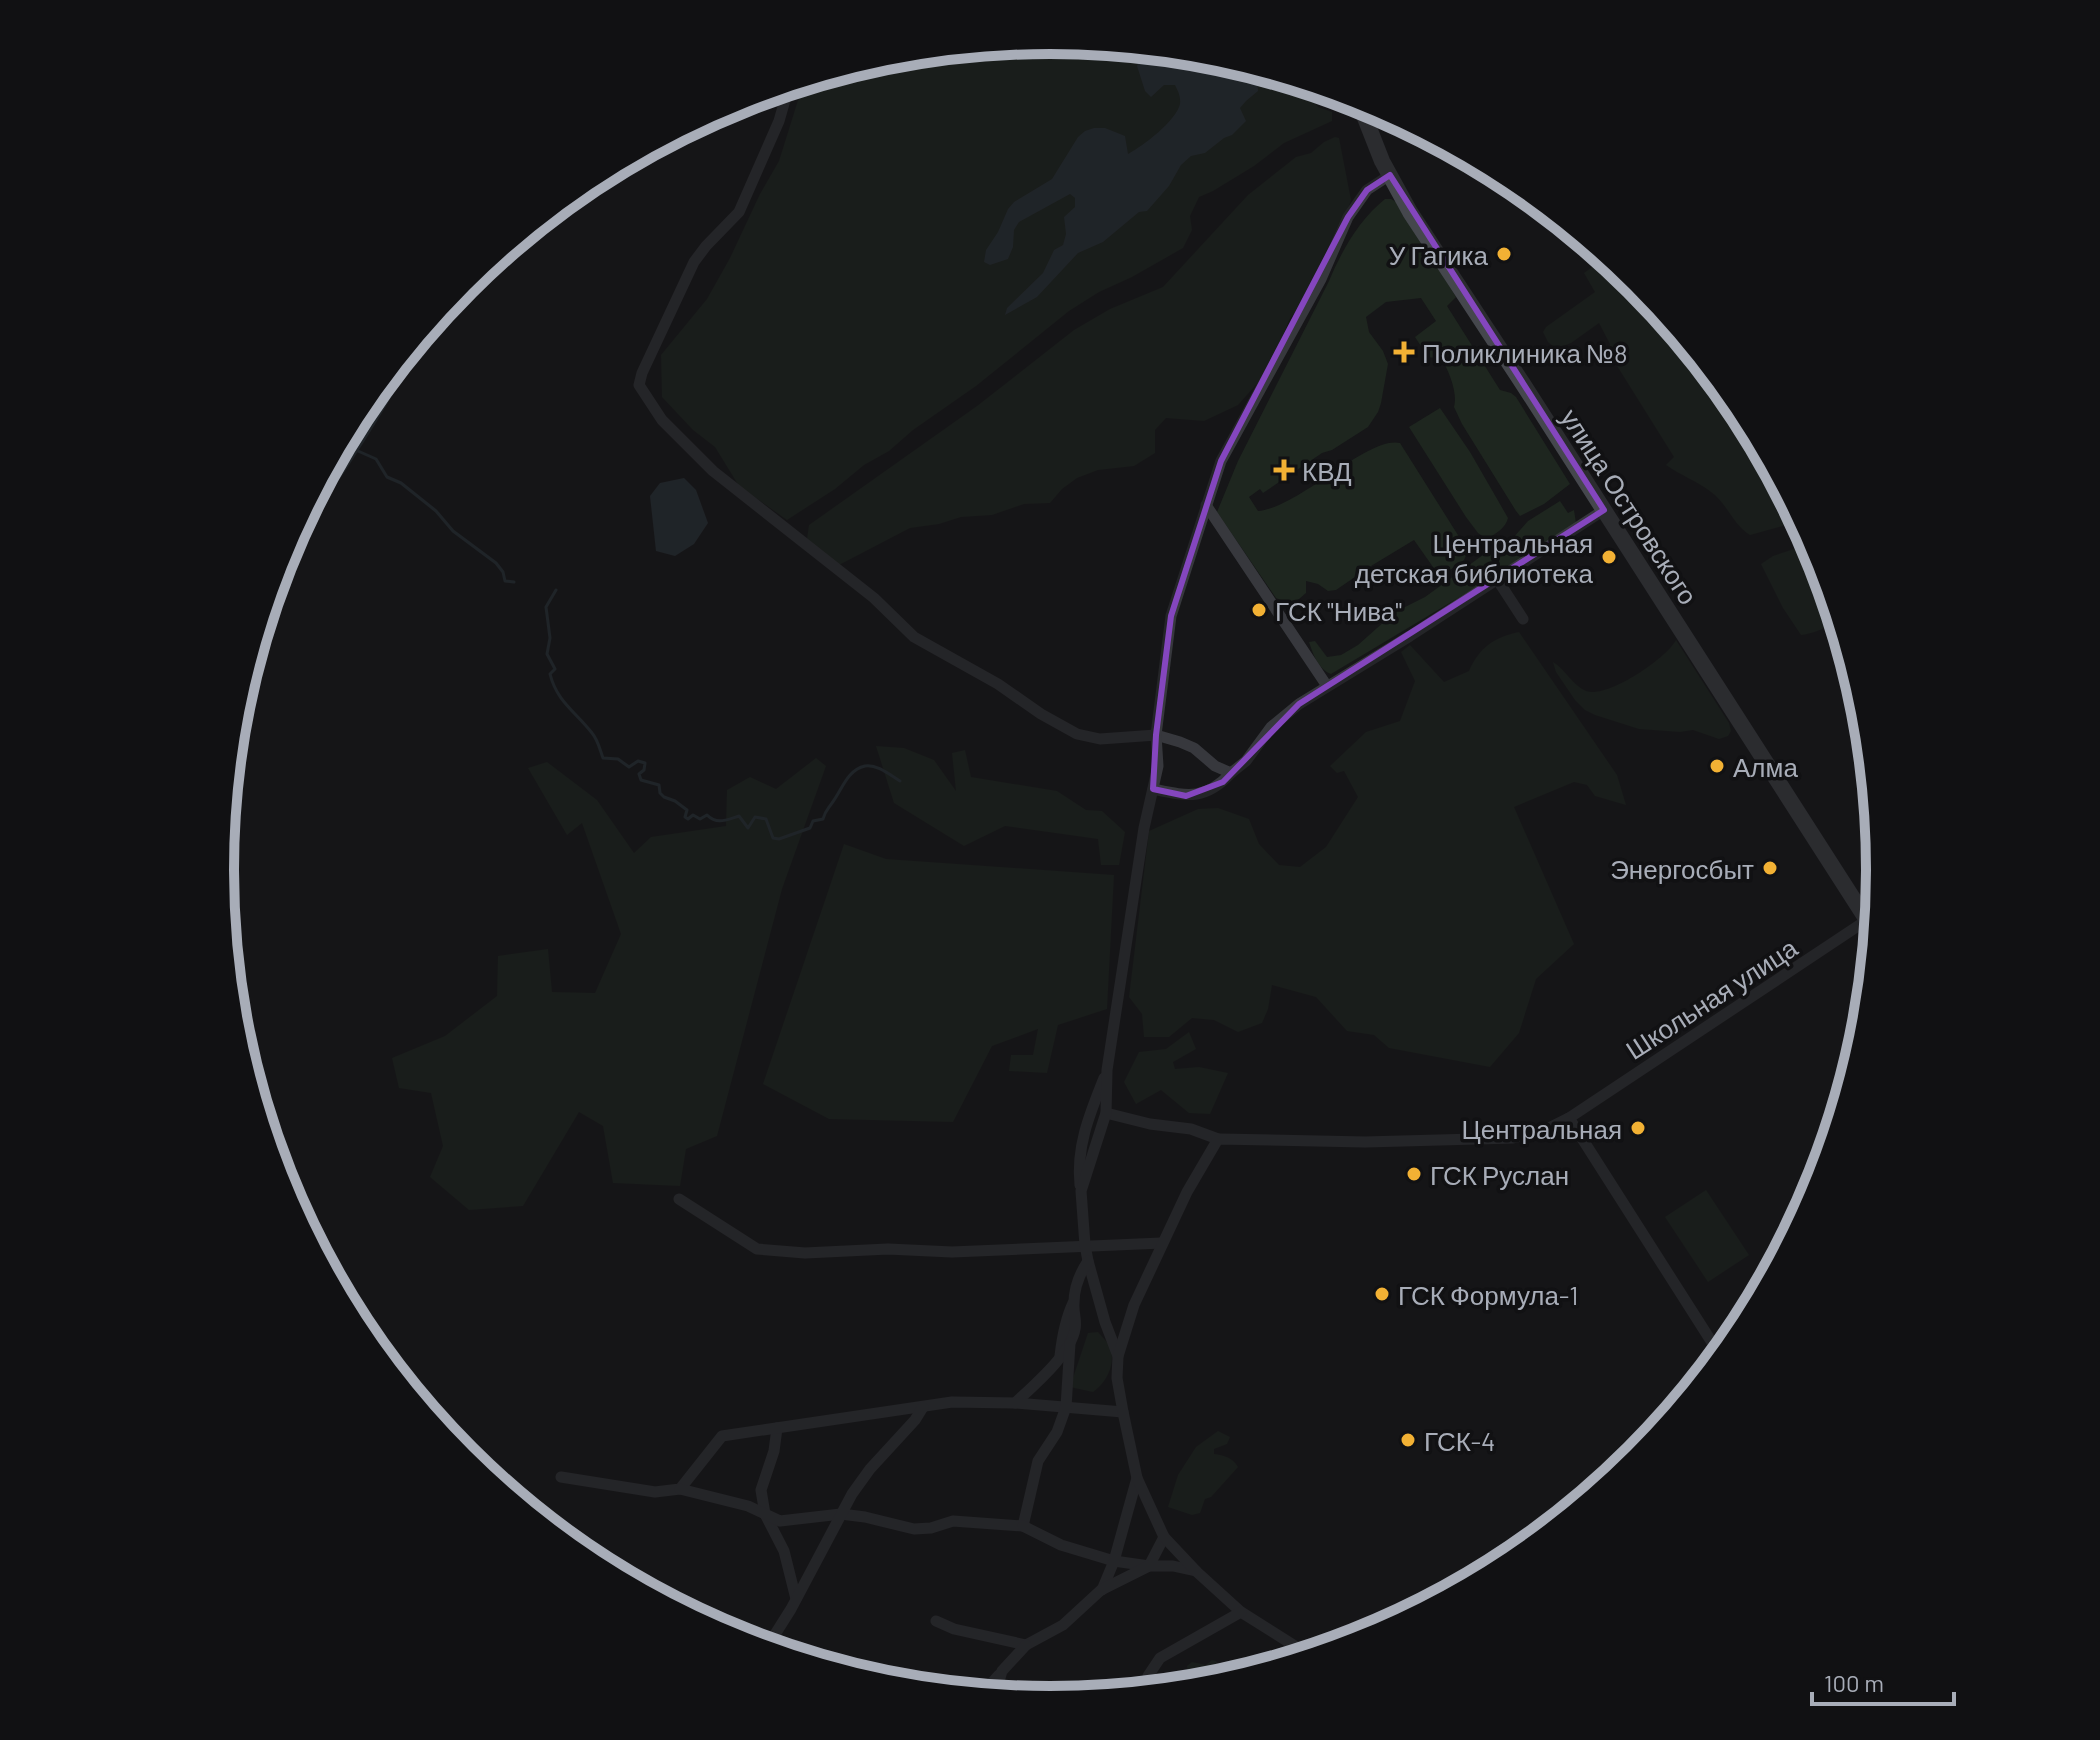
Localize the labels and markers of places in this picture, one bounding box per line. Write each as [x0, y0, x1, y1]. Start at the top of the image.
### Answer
place label: У Гагика [1389, 239, 1489, 270]
marker: У Гагика [1495, 245, 1513, 263]
place label: Поликлиника №8 [1422, 337, 1628, 368]
marker: Поликлиника №8 [1393, 341, 1415, 363]
place label: КВД [1302, 455, 1352, 486]
marker: КВД [1273, 459, 1295, 481]
place label: Центральная детская библиотека [1355, 527, 1594, 588]
marker: Центральная детская библиотека [1600, 548, 1618, 566]
place label: ГСК "Нива" [1275, 595, 1402, 626]
marker: ГСК "Нива" [1250, 601, 1268, 619]
place label: Алма [1733, 751, 1798, 782]
marker: Алма [1708, 757, 1726, 775]
place label: Энергосбыт [1610, 853, 1754, 884]
marker: Энергосбыт [1761, 859, 1779, 877]
place label: Центральная [1462, 1113, 1622, 1144]
marker: Центральная [1629, 1119, 1647, 1137]
place label: ГСК Руслан [1430, 1159, 1569, 1190]
marker: ГСК Руслан [1405, 1165, 1423, 1183]
place label: ГСК Формула-1 [1398, 1279, 1578, 1310]
marker: ГСК Формула-1 [1373, 1285, 1391, 1303]
place label: ГСК-4 [1424, 1425, 1495, 1456]
marker: ГСК-4 [1399, 1431, 1417, 1449]

